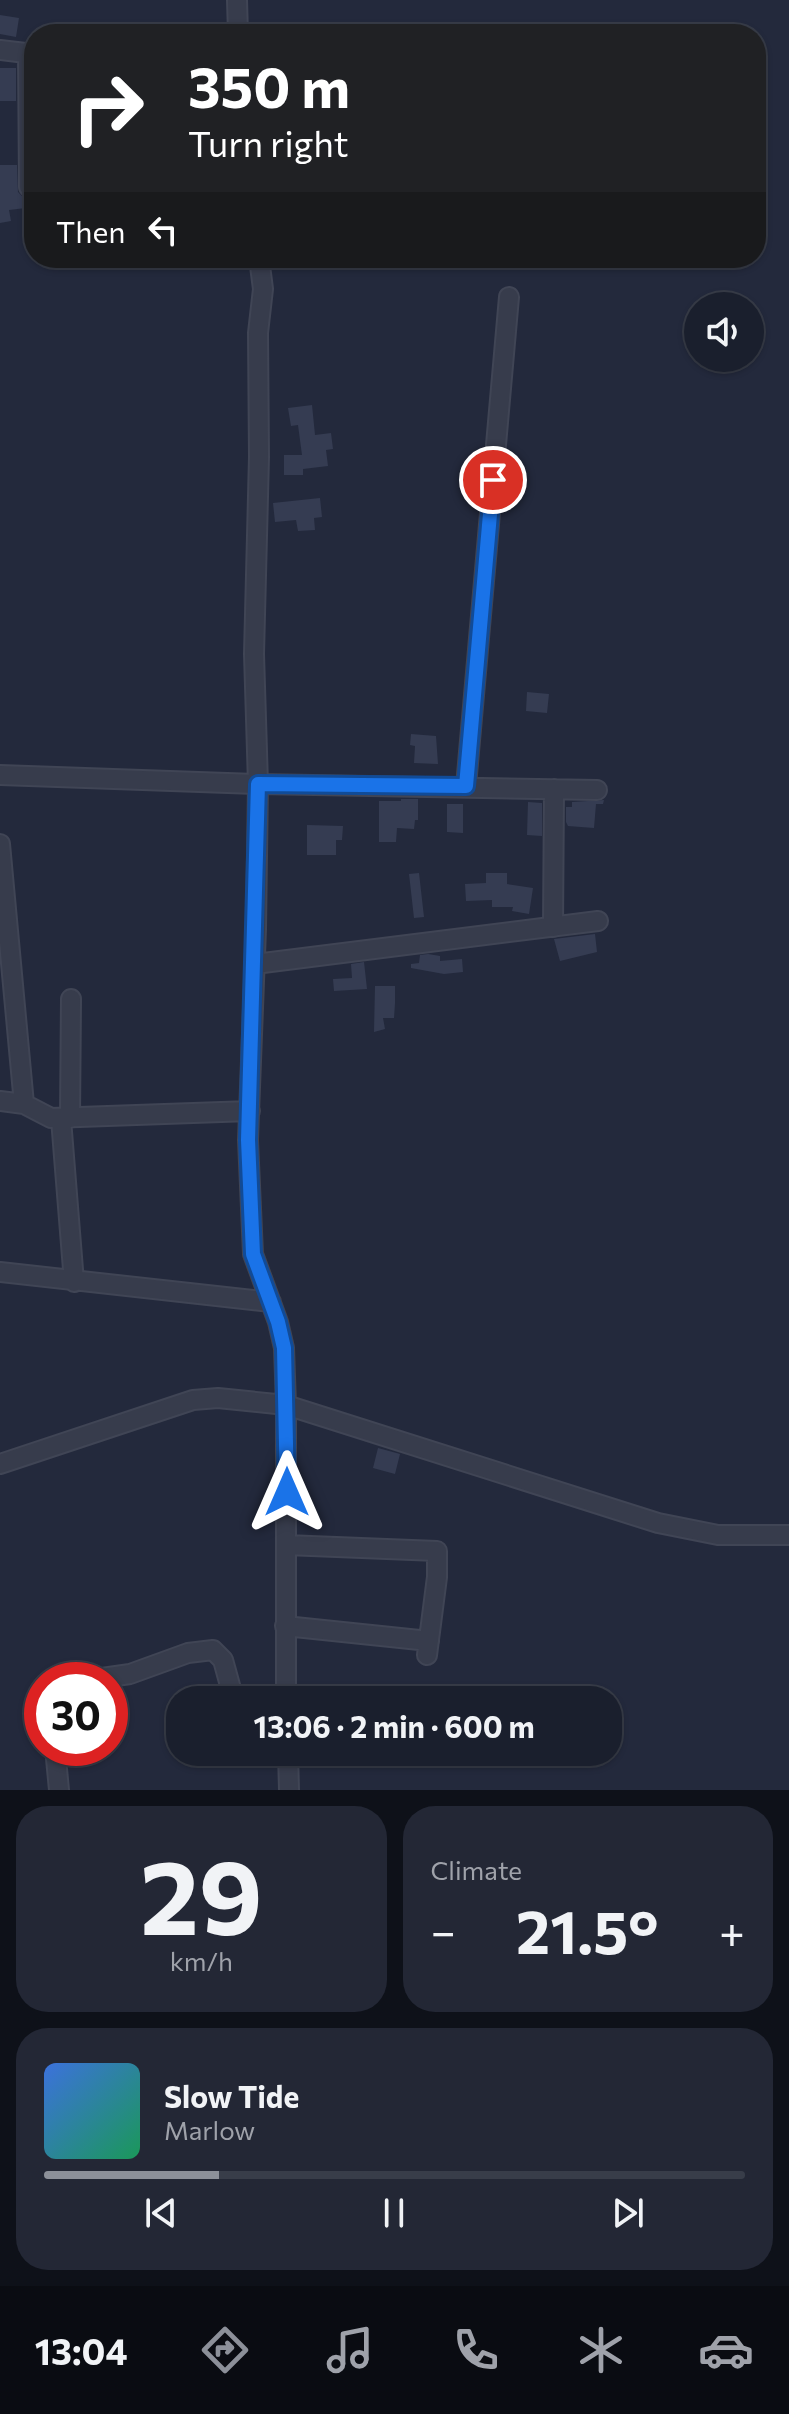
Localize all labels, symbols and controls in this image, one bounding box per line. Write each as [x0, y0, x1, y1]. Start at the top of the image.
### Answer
text: 350 m [188, 51, 350, 120]
icon: right [56, 56, 160, 160]
text: Turn right [188, 120, 349, 164]
icon: left [141, 208, 185, 252]
text: Then [56, 212, 125, 249]
map controls [684, 292, 764, 372]
button: sound [684, 292, 764, 372]
pin [459, 446, 527, 514]
icon: arrive [471, 458, 515, 502]
position arrow [245, 1450, 329, 1534]
speed limit sign: 30 [24, 1662, 128, 1766]
text: 13:06 · 2 min · 600 m [253, 1707, 535, 1744]
text: 29 [140, 1829, 263, 1956]
text: Climate [431, 1854, 522, 1885]
text: 21.5° [516, 1893, 659, 1966]
text: − [431, 1903, 456, 1957]
text: + [719, 1903, 745, 1957]
text: km/h [170, 1945, 233, 1976]
text: Slow Tide [164, 2077, 299, 2114]
text: Marlow [164, 2114, 255, 2145]
icon: previous [139, 2191, 183, 2235]
icon: pause [372, 2191, 416, 2235]
icon: next [606, 2191, 650, 2235]
icon: directions [197, 2322, 253, 2378]
icon: music [322, 2322, 378, 2378]
icon: phone [448, 2322, 504, 2378]
icon: climate [573, 2322, 629, 2378]
icon: car [698, 2322, 754, 2378]
text: 13:04 [35, 2328, 127, 2372]

